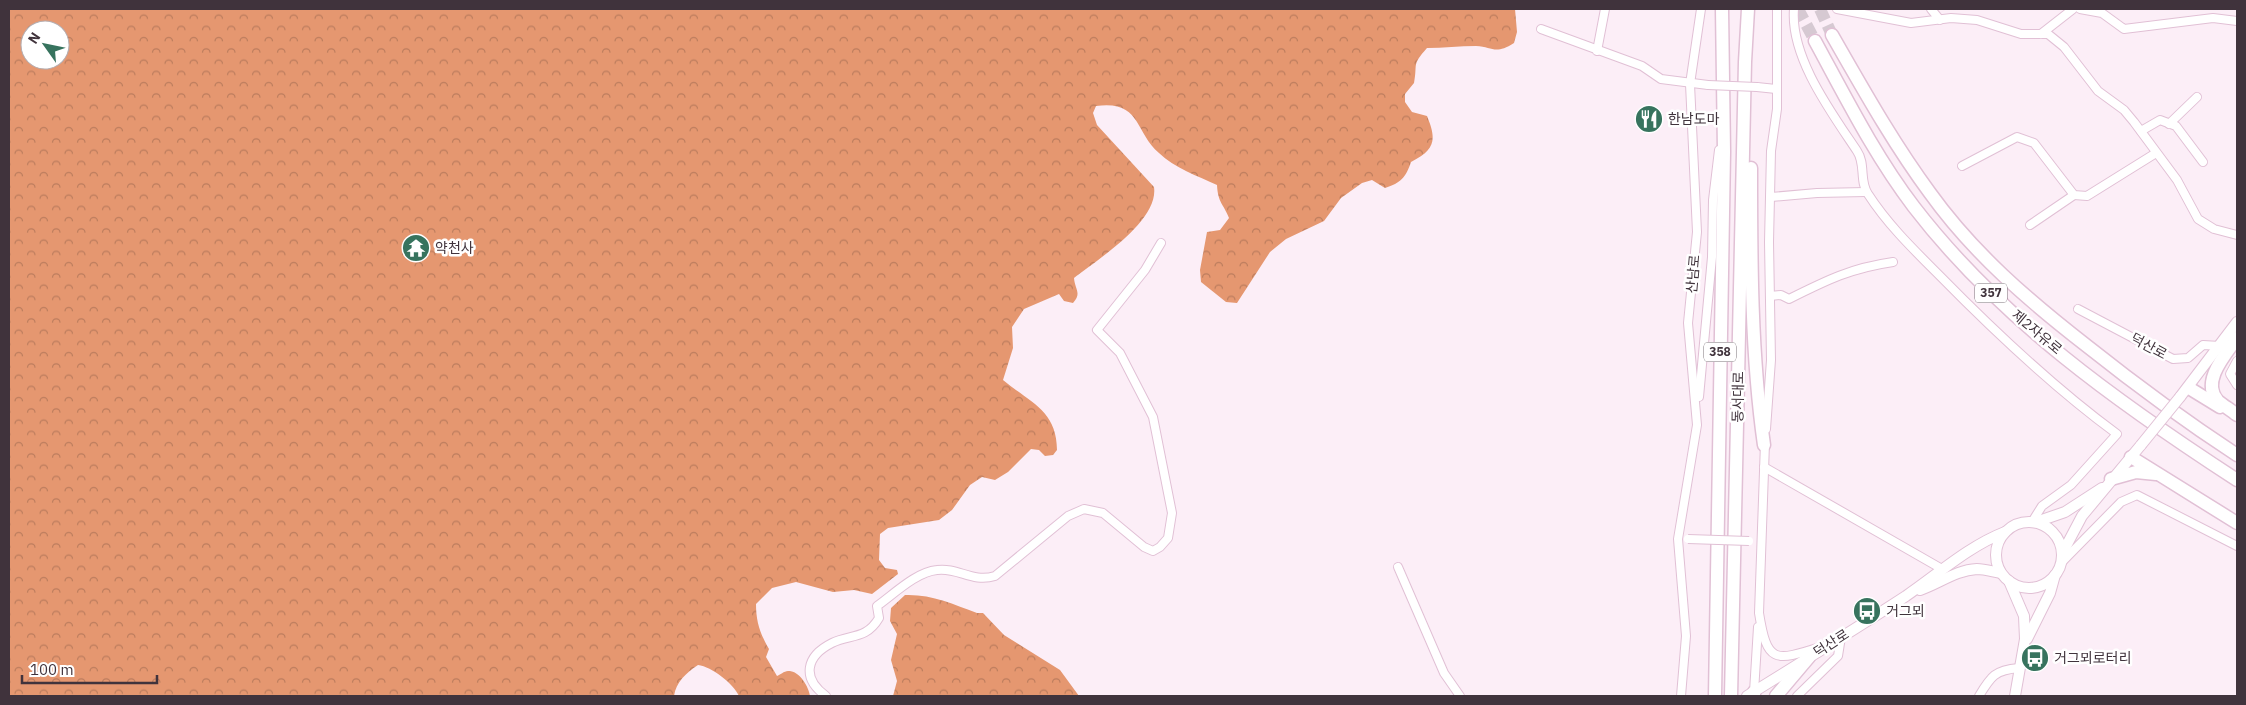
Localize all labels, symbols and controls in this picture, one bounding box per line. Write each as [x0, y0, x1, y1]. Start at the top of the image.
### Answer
north arrow [20, 20, 70, 70]
text: N [24, 29, 44, 47]
restaurant icon: 한남도마 [1634, 104, 1664, 134]
place label: 한남도마 [1668, 110, 1720, 128]
temple icon: 약천사 [401, 233, 431, 263]
place label: 약천사 [435, 239, 474, 257]
street label: 산남로 [1682, 254, 1704, 294]
road number: 357 [1975, 284, 2007, 302]
street label: 제2자유로 [2008, 306, 2066, 358]
street label: 덕산로 [2128, 329, 2170, 363]
road number: 358 [1704, 342, 1736, 362]
street label: 동서대로 [1729, 371, 1747, 423]
bus stop icon: 거그뫼 [1852, 596, 1882, 626]
place label: 거그뫼 [1886, 602, 1925, 620]
street label: 덕산로 [1810, 625, 1852, 661]
bus stop icon: 거그뫼로터리 [2020, 643, 2050, 673]
place label: 거그뫼로터리 [2054, 649, 2131, 667]
scale bar [22, 652, 158, 684]
text: 100 m [30, 660, 74, 679]

